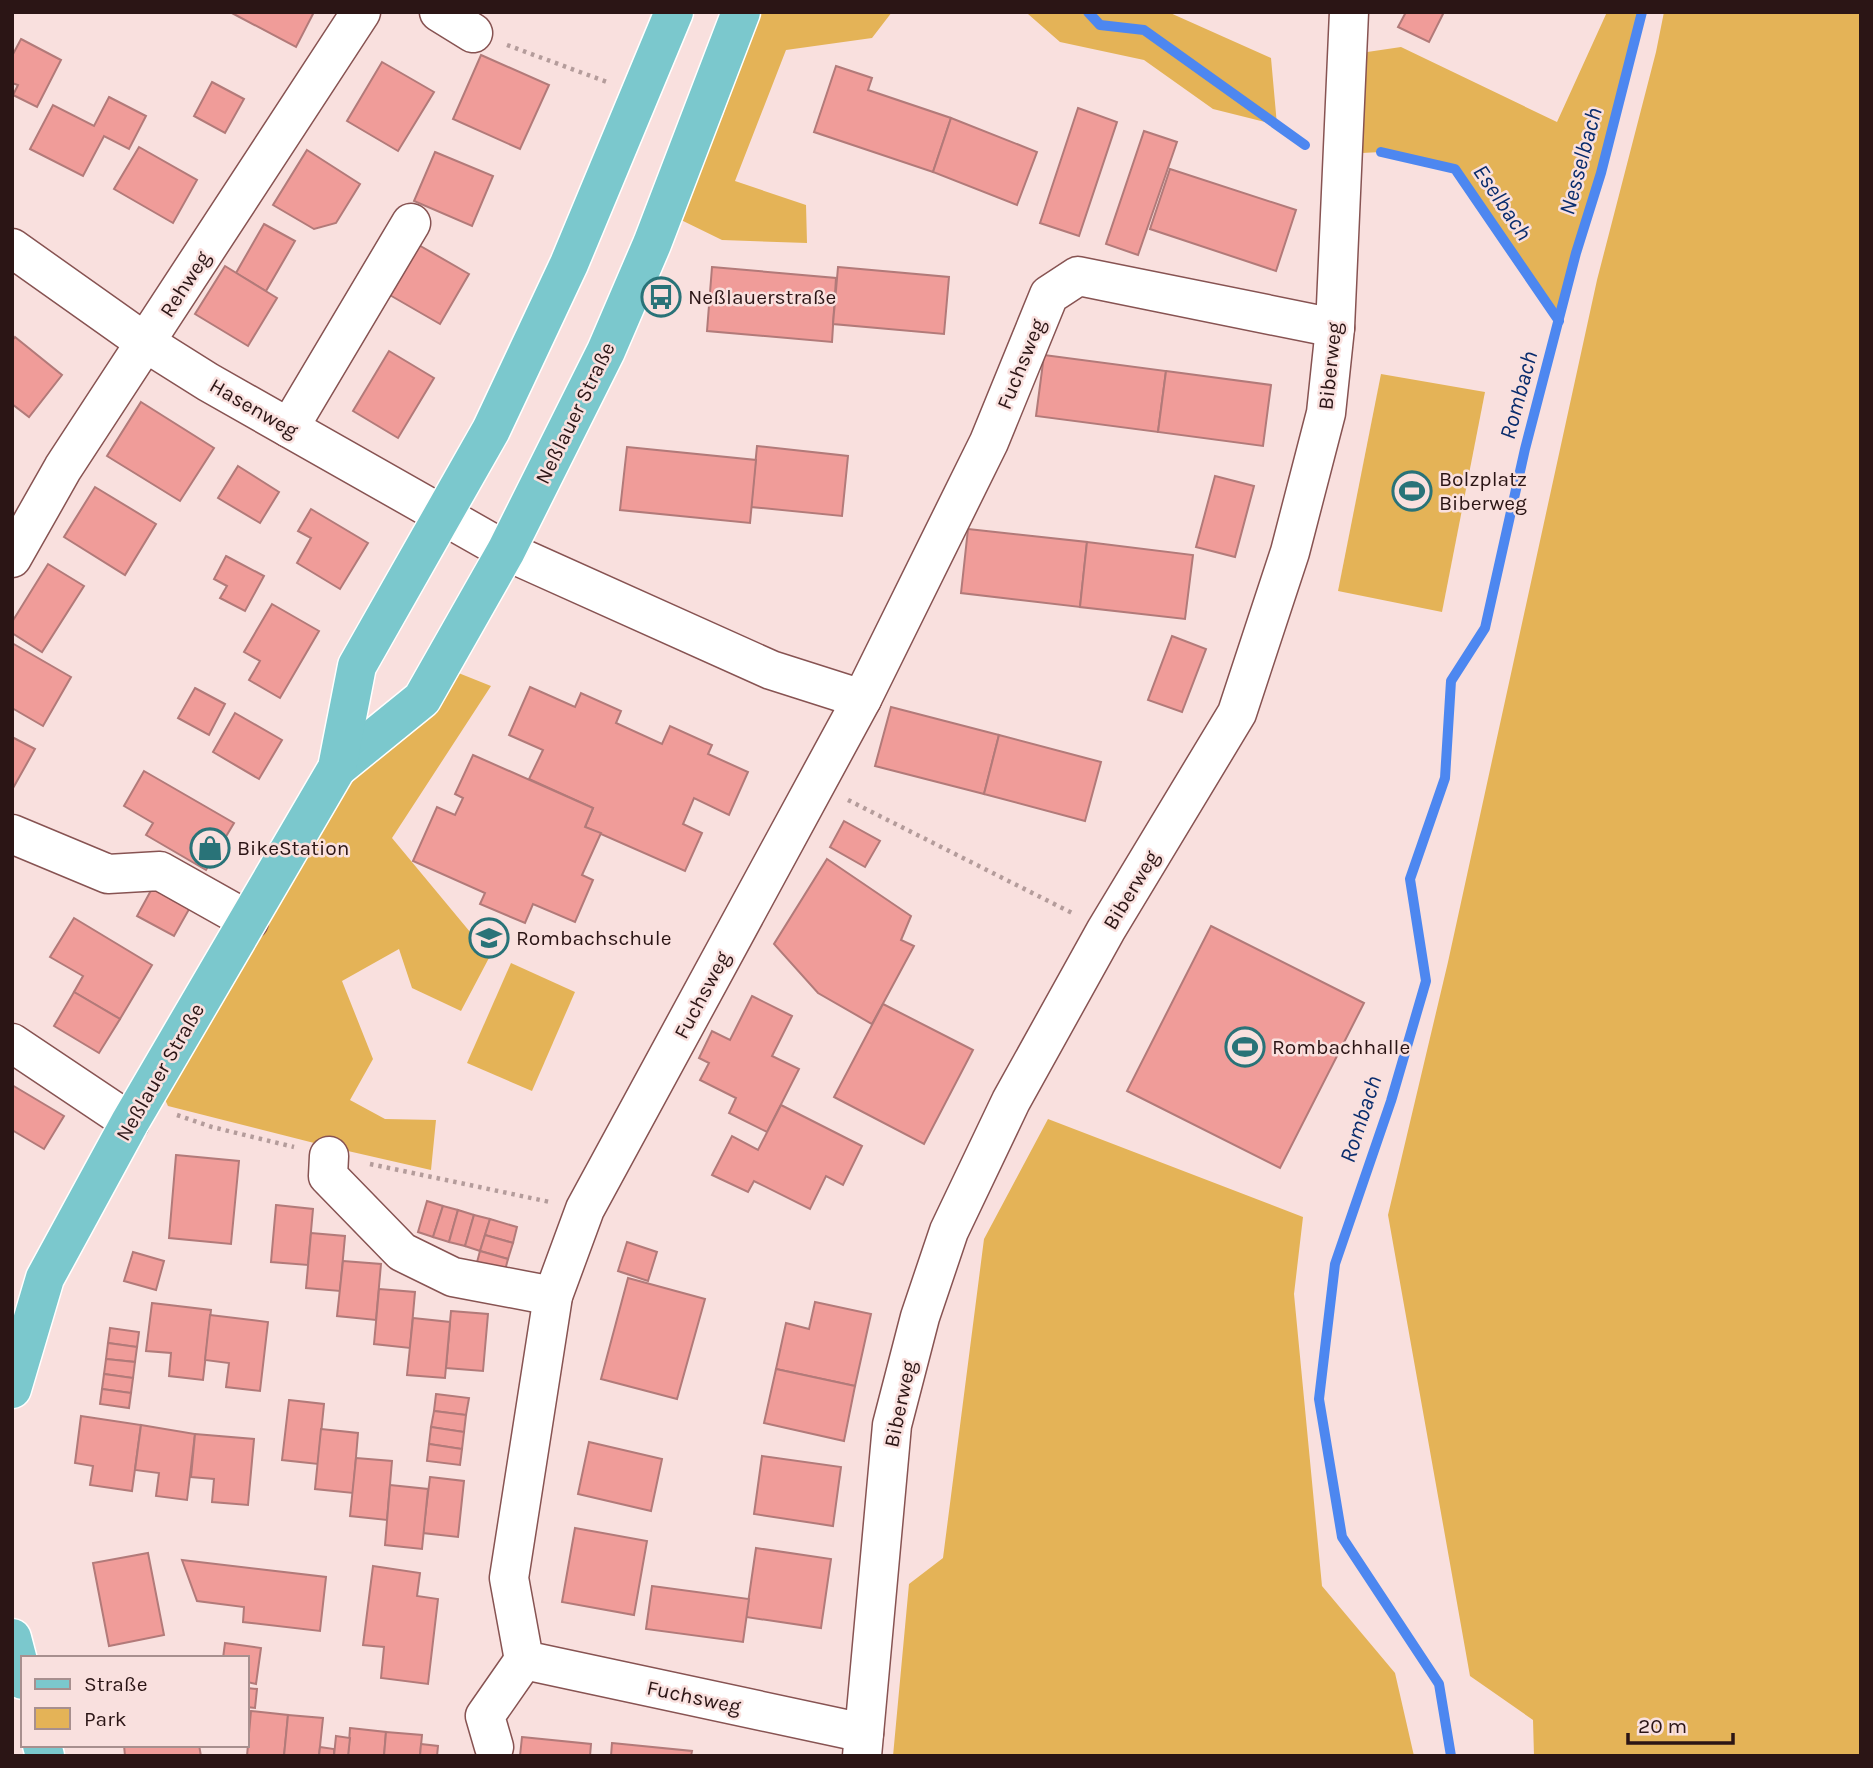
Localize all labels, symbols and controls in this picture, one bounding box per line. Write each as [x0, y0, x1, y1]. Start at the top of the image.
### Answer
water label: Nesselbach [1553, 105, 1608, 218]
water label: Eselbach [1467, 159, 1538, 245]
street label: Rehweg [155, 246, 215, 322]
bus stop icon: Neßlauerstraße [640, 276, 682, 318]
place label: Neßlauerstraße [688, 285, 836, 309]
street label: Fuchsweg [992, 315, 1050, 413]
street label: Biberweg [1313, 321, 1347, 411]
street label: Neßlauer Straße [530, 338, 620, 488]
water label: Rombach [1494, 348, 1543, 442]
street label: Hasenweg [206, 373, 303, 443]
place label: Bolzplatz Biberweg [1439, 467, 1527, 515]
sports icon: Bolzplatz Biberweg [1391, 470, 1433, 512]
shop icon: BikeStation [189, 827, 231, 869]
place label: BikeStation [237, 836, 349, 860]
street label: Biberweg [1098, 846, 1164, 934]
school or university icon: Rombachschule [468, 917, 510, 959]
place label: Rombachschule [516, 926, 671, 950]
street label: Fuchsweg [669, 947, 735, 1043]
street label: Neßlauer Straße [111, 999, 209, 1145]
sports icon: Rombachhalle [1224, 1026, 1266, 1068]
place label: Rombachhalle [1272, 1035, 1410, 1059]
water label: Rombach [1334, 1072, 1387, 1166]
street label: Biberweg [879, 1358, 921, 1450]
legend [21, 1656, 248, 1747]
text: Straße [84, 1672, 147, 1696]
street label: Fuchsweg [645, 1675, 743, 1719]
scale bar [1628, 1702, 1733, 1746]
text: Park [84, 1707, 127, 1731]
text: 20 m [1638, 1714, 1687, 1738]

